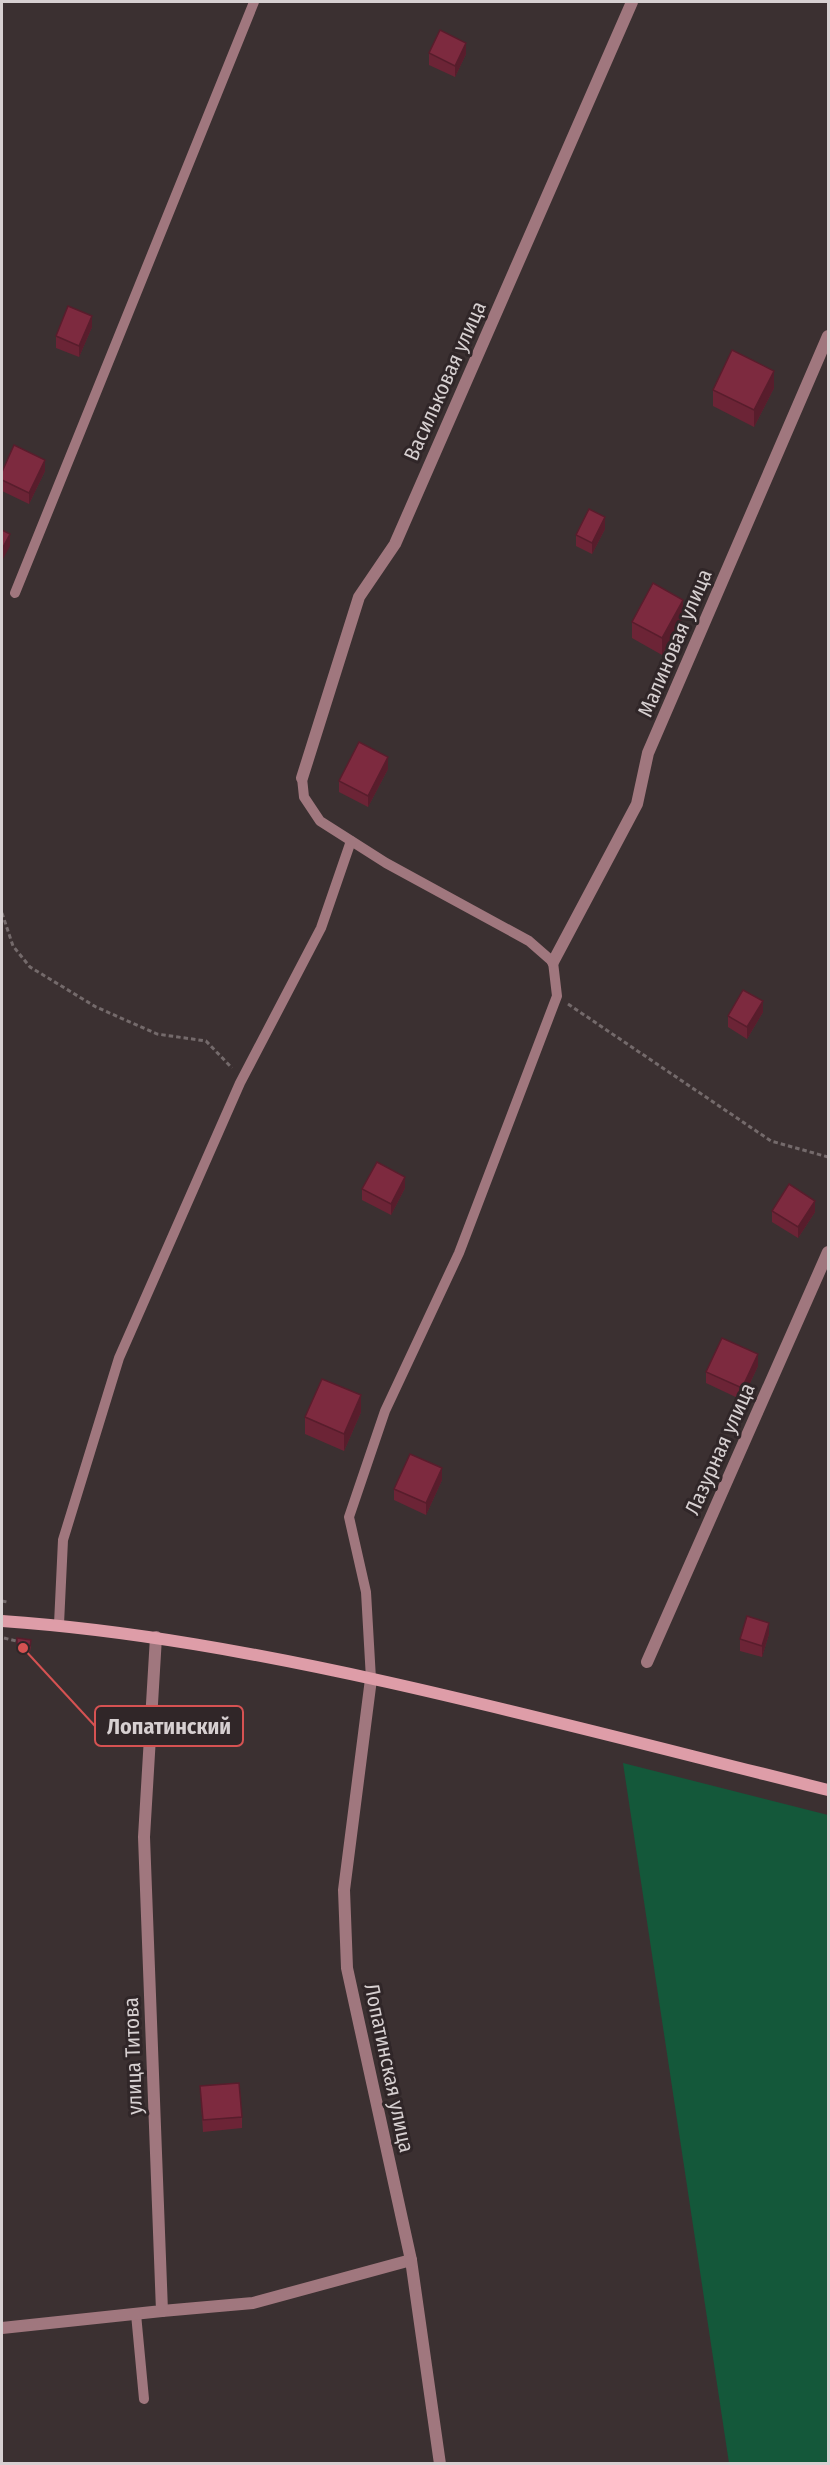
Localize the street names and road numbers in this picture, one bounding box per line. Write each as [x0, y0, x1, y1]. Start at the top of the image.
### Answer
street label: Васильковая улица [398, 297, 492, 465]
street label: Малиновая улица [632, 565, 718, 721]
street label: Лазурная улица [679, 1379, 761, 1519]
street label: Лопатинская улица [358, 1981, 420, 2155]
street label: улица Титова [118, 1997, 148, 2115]

